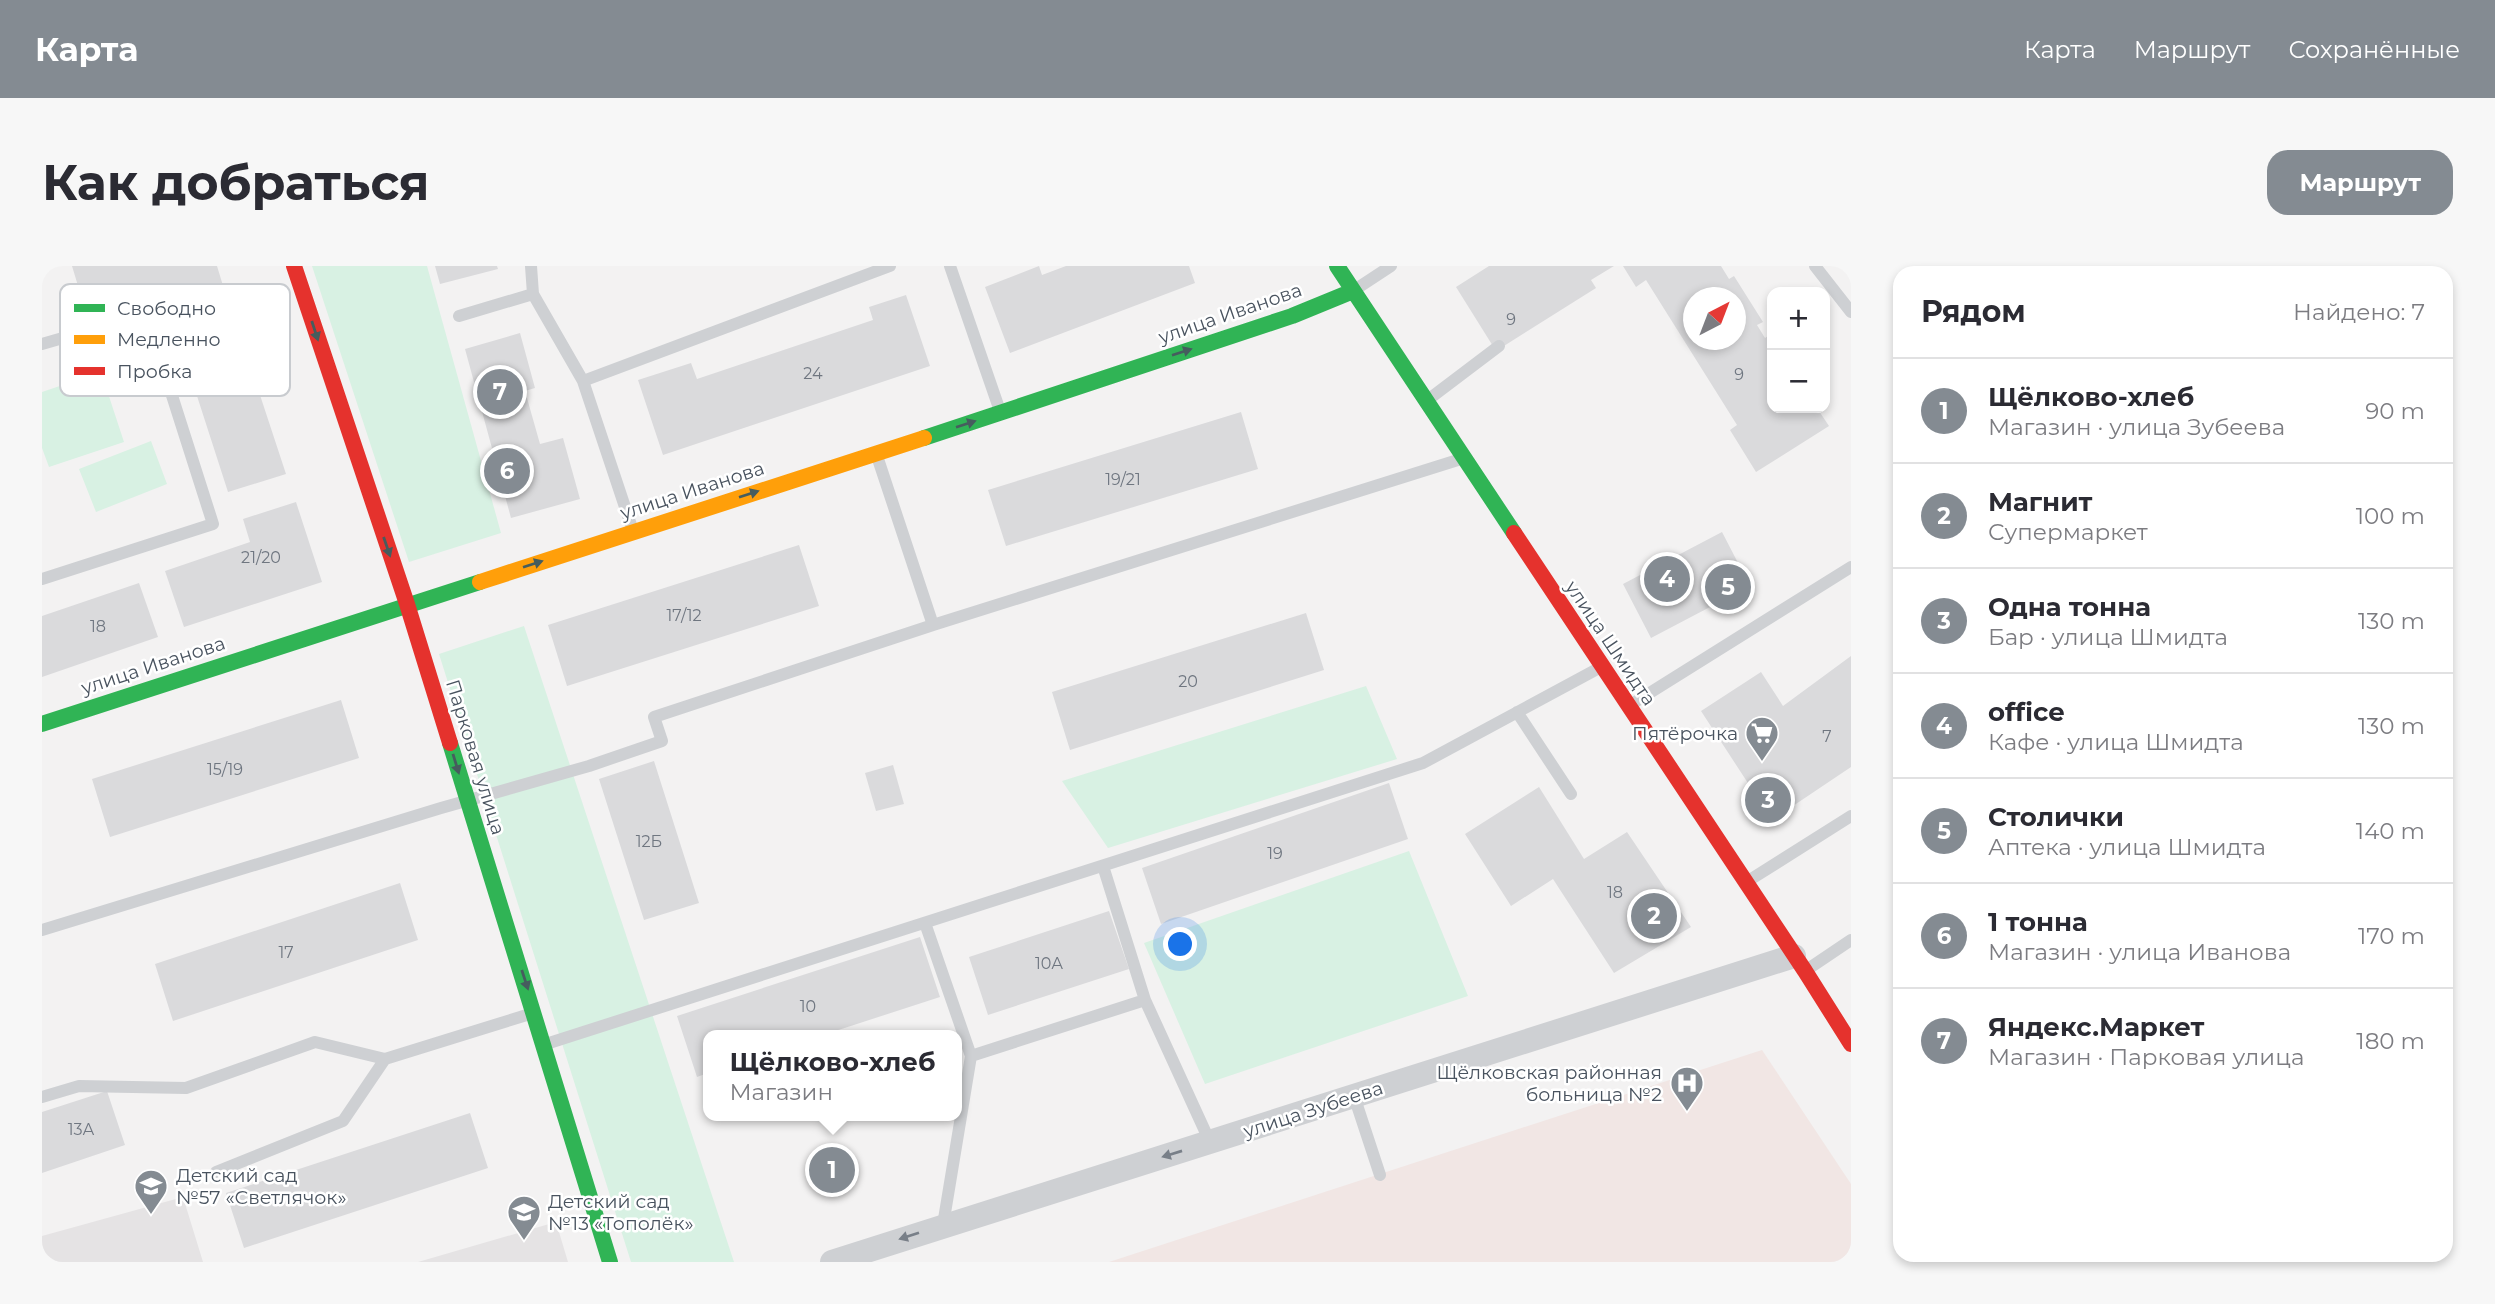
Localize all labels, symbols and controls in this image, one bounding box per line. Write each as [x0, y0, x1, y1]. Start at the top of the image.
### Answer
text: Карта [35, 29, 138, 69]
text: Карта [2024, 35, 2096, 64]
text: Маршрут [2134, 35, 2250, 64]
text: Сохранённые [2288, 35, 2460, 64]
button: Маршрут [2267, 150, 2453, 215]
text: Как добраться [42, 153, 430, 212]
street label: улица Иванова [1155, 278, 1305, 349]
legend [60, 284, 290, 396]
north arrow [1683, 287, 1746, 350]
map controls [1767, 287, 1830, 413]
button: + [1767, 287, 1830, 350]
text: Рядом [1921, 293, 2026, 330]
text: Свободно [117, 297, 216, 320]
text: Найдено: 7 [2293, 298, 2425, 326]
house number: 9 [1506, 310, 1516, 329]
one-way arrow [310, 321, 321, 342]
text: Медленно [117, 328, 221, 351]
one-way arrow [1171, 347, 1192, 357]
button: − [1767, 350, 1830, 413]
text: Пробка [117, 360, 192, 383]
house number: 24 [803, 364, 823, 383]
house number: 9 [1734, 365, 1744, 384]
pin: 7 [477, 366, 523, 418]
text: Щёлково-хлеб [1988, 381, 2194, 413]
text: 1 [1939, 397, 1949, 425]
text: 90 m [2365, 397, 2425, 425]
text: Магазин · улица Зубеева [1988, 413, 2285, 441]
one-way arrow [955, 418, 976, 429]
pin: 6 [484, 445, 530, 497]
street label: улица Иванова [616, 456, 767, 525]
house number: 19/21 [1105, 470, 1141, 489]
text: Магнит [1988, 486, 2093, 518]
one-way arrow [739, 488, 760, 499]
text: 2 [1937, 502, 1951, 530]
text: 100 m [2356, 502, 2425, 530]
text: Супермаркет [1988, 518, 2148, 546]
one-way arrow [382, 536, 393, 557]
house number: 21/20 [241, 548, 281, 567]
pin: 4 [1644, 553, 1690, 605]
one-way arrow [522, 558, 543, 569]
pin: 5 [1705, 561, 1751, 613]
street label: улица Шмидта [1560, 576, 1661, 710]
text: Одна тонна [1988, 591, 2151, 623]
house number: 17/12 [666, 606, 702, 625]
text: 3 [1937, 607, 1951, 635]
text: 130 m [2358, 607, 2425, 635]
house number: 18 [90, 617, 106, 636]
text: Бар · улица Шмидта [1988, 623, 2228, 651]
street label: улица Иванова [77, 631, 228, 700]
house number: 20 [1178, 672, 1198, 691]
street label: Парковая улица [441, 677, 510, 838]
text: office [1988, 696, 2065, 728]
text: 4 [1936, 712, 1952, 740]
text: 130 m [2358, 712, 2425, 740]
supermarket icon: Пятёрочка [1743, 714, 1781, 763]
place label: Пятёрочка [1632, 722, 1738, 745]
house number: 7 [1822, 727, 1832, 746]
text: Кафе · улица Шмидта [1988, 728, 2244, 756]
one-way arrow [451, 753, 461, 774]
house number: 15/19 [207, 760, 243, 779]
pin: 3 [1745, 774, 1791, 826]
text: Столички [1988, 801, 2124, 833]
text: 5 [1937, 817, 1951, 845]
text: 140 m [2356, 817, 2425, 845]
house number: 12Б [636, 832, 662, 851]
text: Аптека · улица Шмидта [1988, 833, 2266, 861]
house number: 19 [1267, 844, 1283, 863]
house number: 18 [1607, 883, 1623, 902]
pin: 2 [1631, 890, 1677, 942]
text: 1 тонна [1988, 906, 2088, 938]
text: 6 [1937, 922, 1951, 950]
text: 170 m [2358, 922, 2425, 950]
your location [1163, 927, 1197, 961]
text: Магазин · улица Иванова [1988, 938, 2291, 966]
house number: 17 [278, 943, 294, 962]
house number: 10А [1035, 954, 1063, 973]
one-way arrow [520, 970, 530, 991]
house number: 10 [800, 997, 816, 1016]
text: Яндекс.Маркет [1988, 1011, 2204, 1043]
text: 7 [1937, 1027, 1951, 1055]
text: 180 m [2356, 1027, 2425, 1055]
popup [703, 1030, 962, 1121]
text: Магазин · Парковая улица [1988, 1043, 2304, 1071]
text: Щёлково-хлеб [729, 1046, 936, 1078]
place label: Щёлковская районная больница №2 [1437, 1061, 1662, 1106]
hospital icon: Щёлковская районная больница №2 [1668, 1064, 1706, 1113]
street label: улица Зубеева [1240, 1076, 1386, 1143]
text: Магазин [729, 1078, 833, 1106]
house number: 13А [68, 1120, 94, 1139]
pin: 1 [809, 1144, 855, 1196]
one-way arrow [1162, 1149, 1183, 1159]
place label: Детский сад №57 «Светлячок» [176, 1164, 346, 1209]
school or university icon: Детский сад №57 «Светлячок» [132, 1167, 170, 1216]
place label: Детский сад №13 «Тополёк» [548, 1190, 694, 1235]
school or university icon: Детский сад №13 «Тополёк» [505, 1193, 543, 1242]
one-way arrow [898, 1231, 919, 1242]

